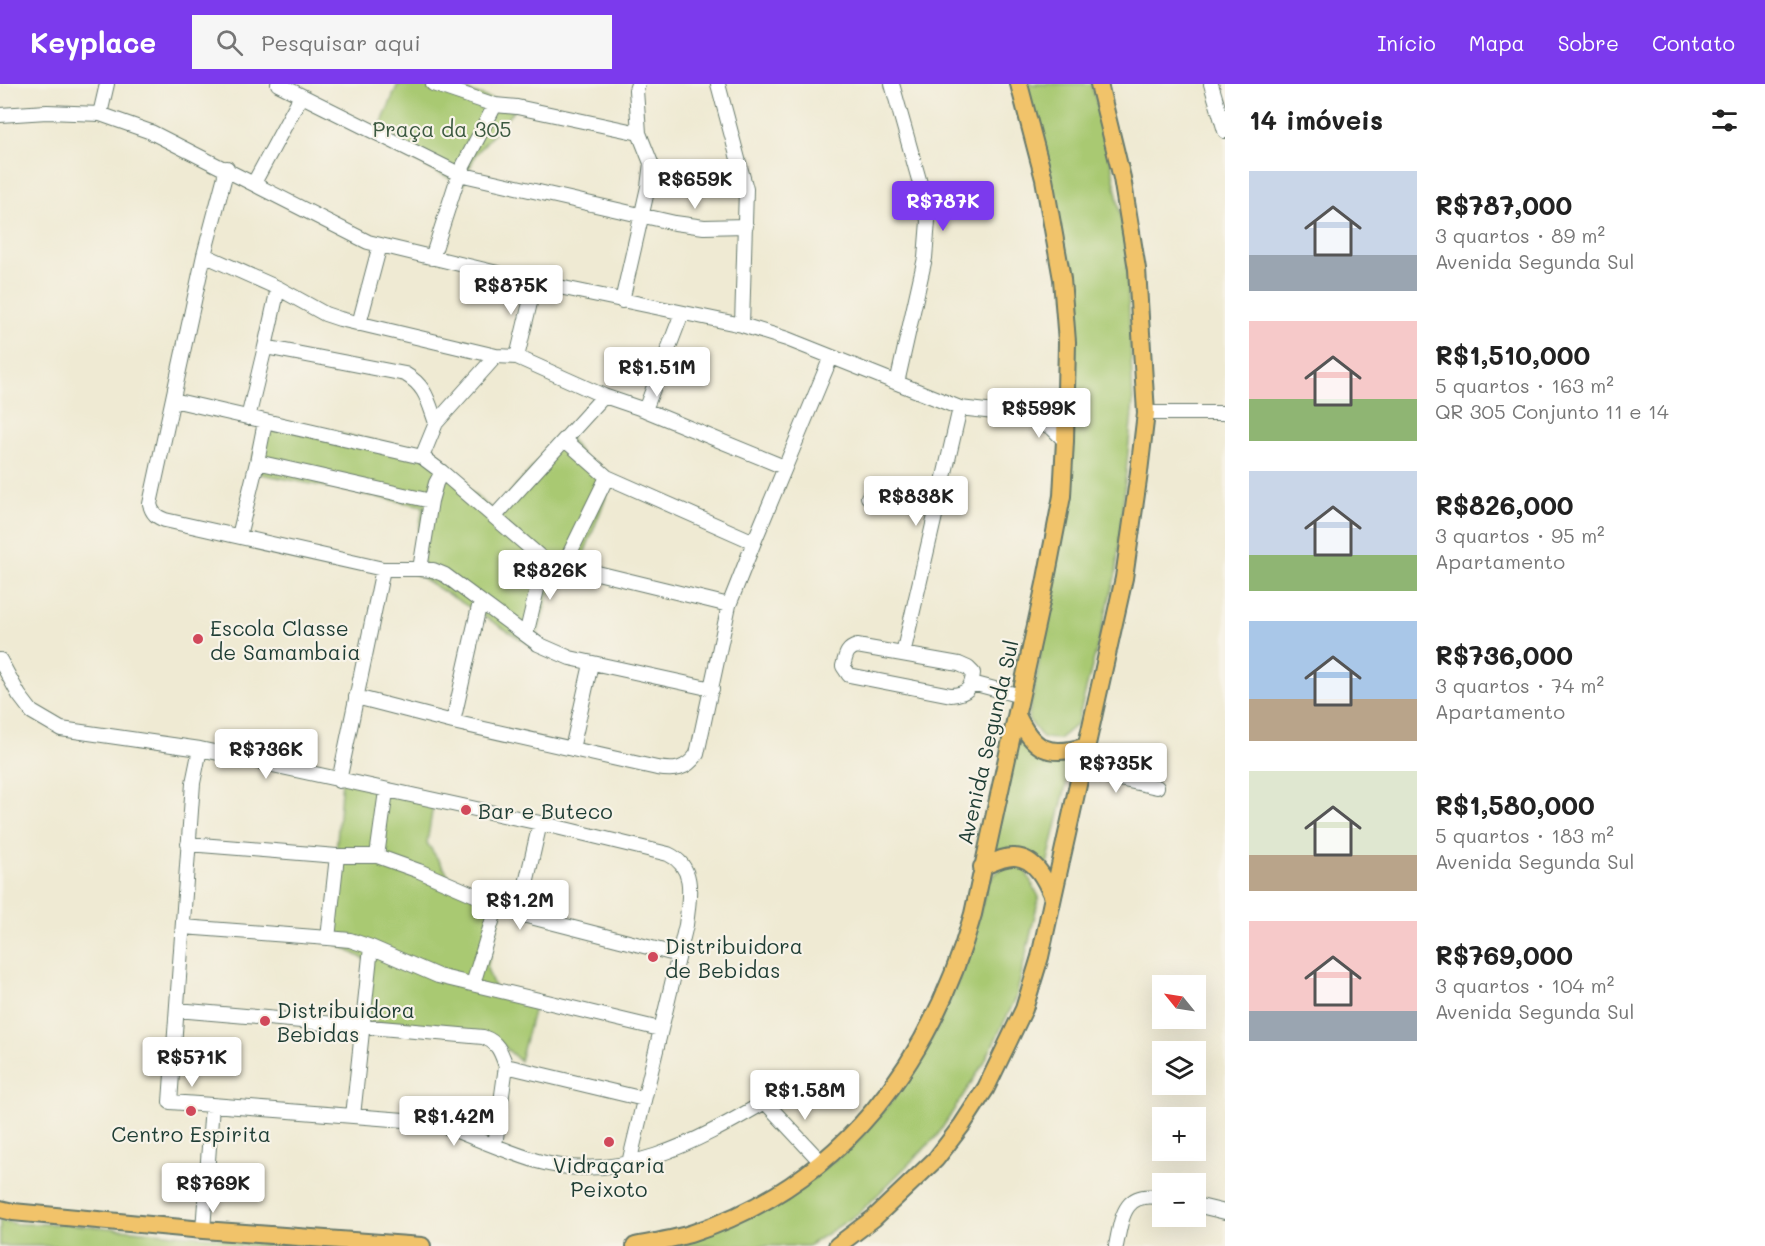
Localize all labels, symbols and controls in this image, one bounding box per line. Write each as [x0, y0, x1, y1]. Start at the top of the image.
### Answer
search box [192, 15, 612, 69]
text: Keyplace [30, 24, 156, 60]
icon: search [213, 26, 246, 59]
text: Pesquisar aqui [261, 28, 421, 57]
text: Início [1377, 29, 1436, 56]
text: Mapa [1469, 29, 1525, 56]
text: Sobre [1558, 29, 1619, 56]
text: Contato [1652, 29, 1735, 56]
text: 14 imóveis [1249, 103, 1383, 137]
icon: filters [1708, 104, 1741, 137]
park label: Praça da 305 [372, 115, 512, 142]
pin: R$659K [646, 159, 744, 210]
text: R$659K [657, 165, 733, 191]
pin: R$787K [894, 181, 992, 232]
text: R$787K [906, 187, 980, 213]
text: R$787,000 [1435, 188, 1572, 222]
icon: home [1297, 195, 1369, 267]
text: 3 quartos · 89 m² [1435, 222, 1605, 248]
text: Avenida Segunda Sul [1435, 248, 1635, 274]
pin: R$875K [462, 265, 560, 316]
text: R$875K [474, 271, 548, 297]
text: R$1,510,000 [1435, 338, 1590, 372]
icon: home [1297, 345, 1369, 417]
pin: R$1.51M [602, 347, 712, 398]
text: R$1.51M [618, 353, 696, 379]
text: 5 quartos · 163 m² [1435, 372, 1614, 398]
pin: R$599K [990, 388, 1088, 439]
text: R$599K [1001, 394, 1077, 420]
text: QR 305 Conjunto 11 e 14 [1435, 398, 1669, 424]
pin: R$838K [867, 476, 965, 527]
text: R$838K [878, 482, 954, 508]
text: R$826,000 [1435, 488, 1574, 522]
icon: home [1297, 495, 1369, 567]
text: 3 quartos · 95 m² [1435, 522, 1605, 548]
text: Apartamento [1435, 548, 1565, 574]
pin: R$826K [501, 550, 599, 601]
text: R$826K [512, 556, 588, 582]
place label: Escola Classe de Samambaia [210, 614, 360, 665]
marker: Escola Classe de Samambaia [191, 632, 205, 646]
street label: Avenida Segunda Sul [950, 637, 1024, 847]
text: R$736,000 [1435, 638, 1573, 672]
icon: home [1297, 645, 1369, 717]
text: 3 quartos · 74 m² [1435, 672, 1604, 698]
text: Apartamento [1435, 698, 1565, 724]
pin: R$736K [217, 729, 315, 780]
text: R$736K [229, 735, 303, 761]
pin: R$735K [1067, 743, 1165, 794]
text: R$735K [1079, 749, 1153, 775]
text: R$1,580,000 [1435, 788, 1595, 822]
icon: home [1297, 795, 1369, 867]
place label: Bar e Buteco [478, 797, 613, 824]
marker: Bar e Buteco [459, 803, 473, 817]
text: 5 quartos · 183 m² [1435, 822, 1614, 848]
text: Avenida Segunda Sul [1435, 848, 1635, 874]
pin: R$1.2M [471, 880, 569, 931]
text: R$1.2M [486, 886, 554, 912]
place label: Distribuidora de Bebidas [665, 932, 803, 983]
text: R$769,000 [1435, 938, 1573, 972]
icon: home [1297, 945, 1369, 1017]
marker: Distribuidora de Bebidas [646, 950, 660, 964]
text: 3 quartos · 104 m² [1435, 972, 1614, 998]
north arrow [1152, 975, 1206, 1029]
map controls [1152, 975, 1206, 1227]
place label: Distribuidora Bebidas [277, 996, 415, 1047]
text: Avenida Segunda Sul [1435, 998, 1635, 1024]
marker: Distribuidora Bebidas [258, 1014, 272, 1028]
pin: R$571K [143, 1037, 241, 1088]
button: layers [1152, 1041, 1206, 1095]
text: R$571K [156, 1043, 228, 1069]
pin: R$1.58M [750, 1070, 860, 1121]
text: R$1.58M [764, 1076, 846, 1102]
pin: R$1.42M [399, 1096, 509, 1147]
text: R$1.42M [413, 1102, 495, 1128]
marker: Centro Espirita [184, 1104, 198, 1118]
button: + [1152, 1107, 1206, 1161]
place label: Centro Espirita [111, 1120, 271, 1147]
marker: Vidraçaria Peixoto [602, 1135, 616, 1149]
place label: Vidraçaria Peixoto [553, 1151, 665, 1202]
pin: R$769K [164, 1163, 262, 1214]
text: R$769K [176, 1169, 250, 1195]
button: − [1152, 1173, 1206, 1227]

